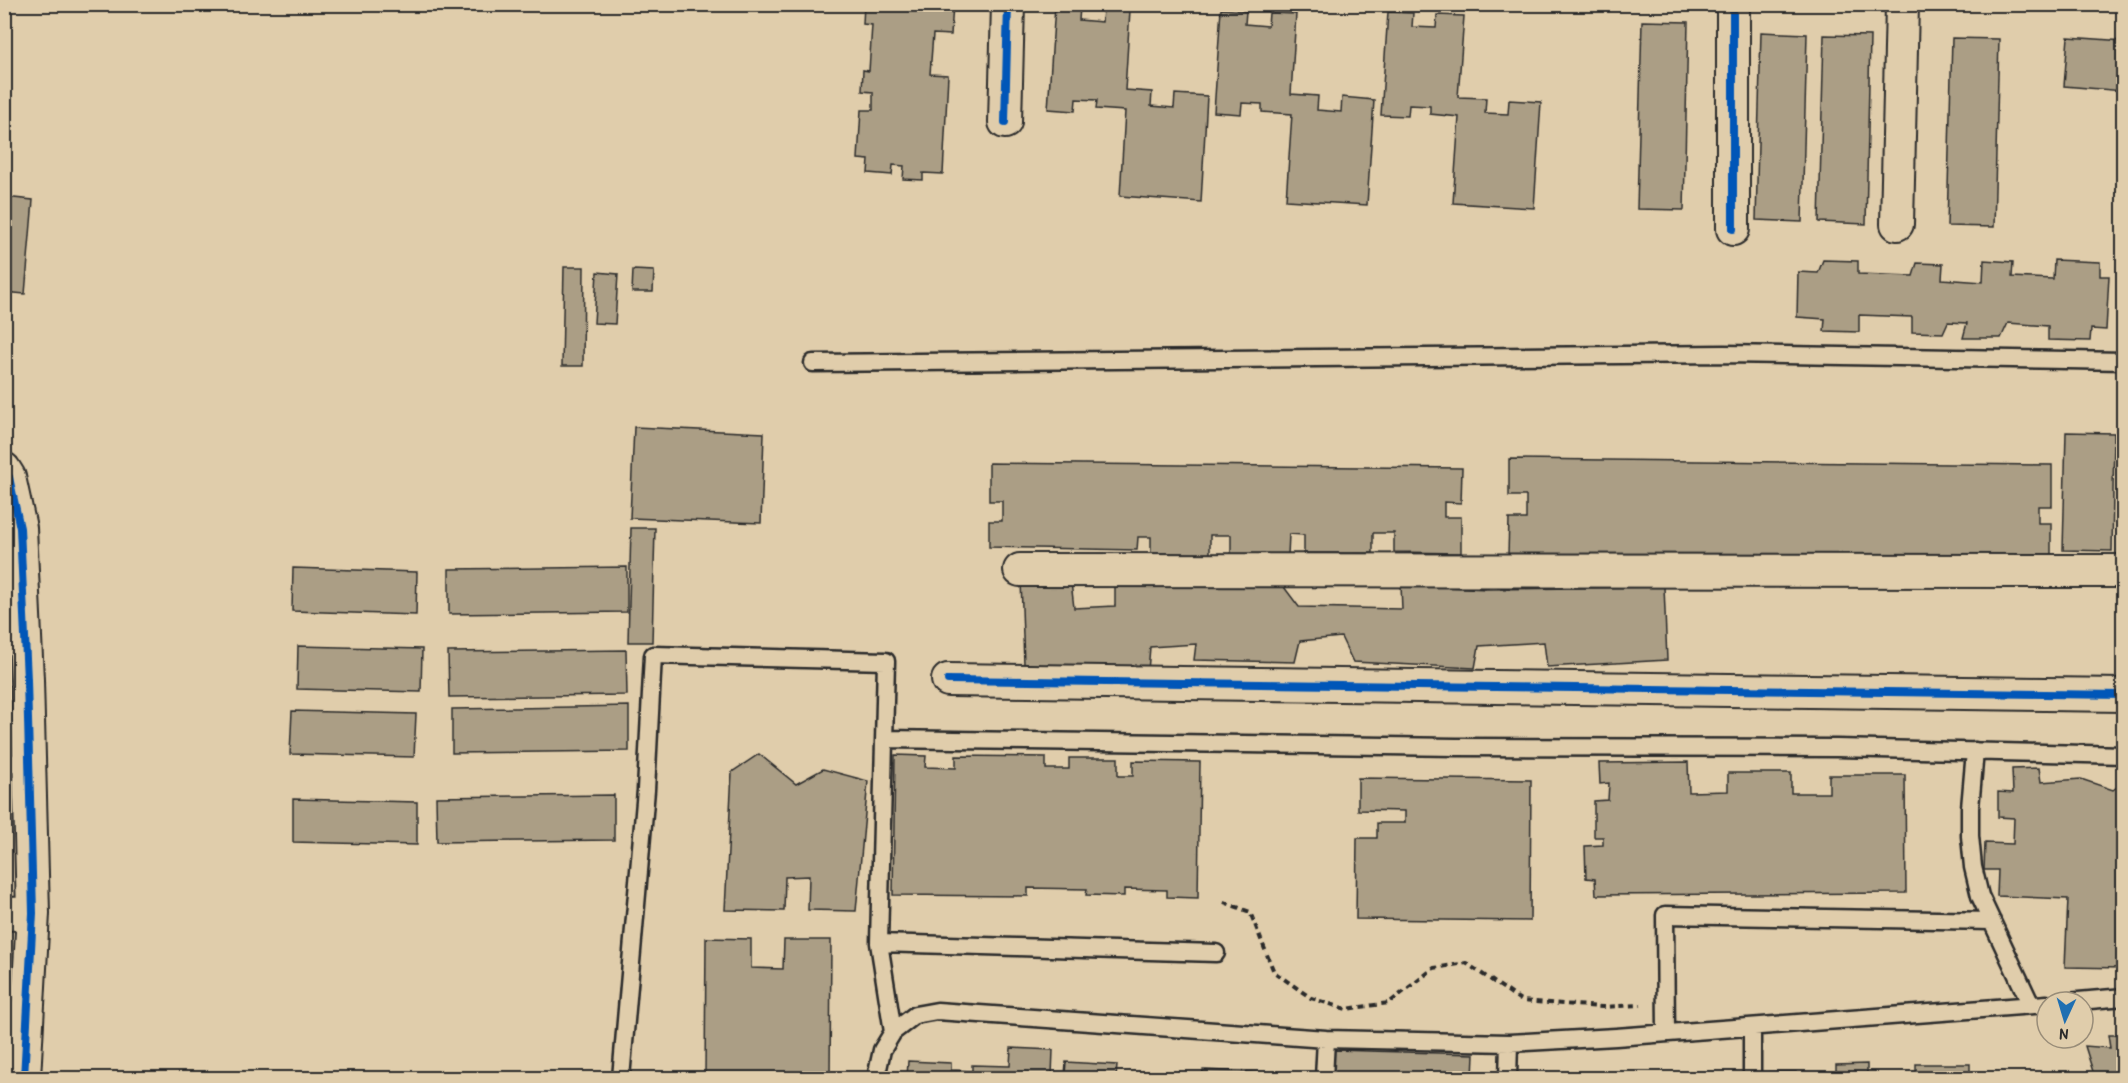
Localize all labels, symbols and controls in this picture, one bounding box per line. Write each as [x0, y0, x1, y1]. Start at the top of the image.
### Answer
north arrow [2035, 990, 2095, 1050]
text: N [2058, 1024, 2069, 1046]

